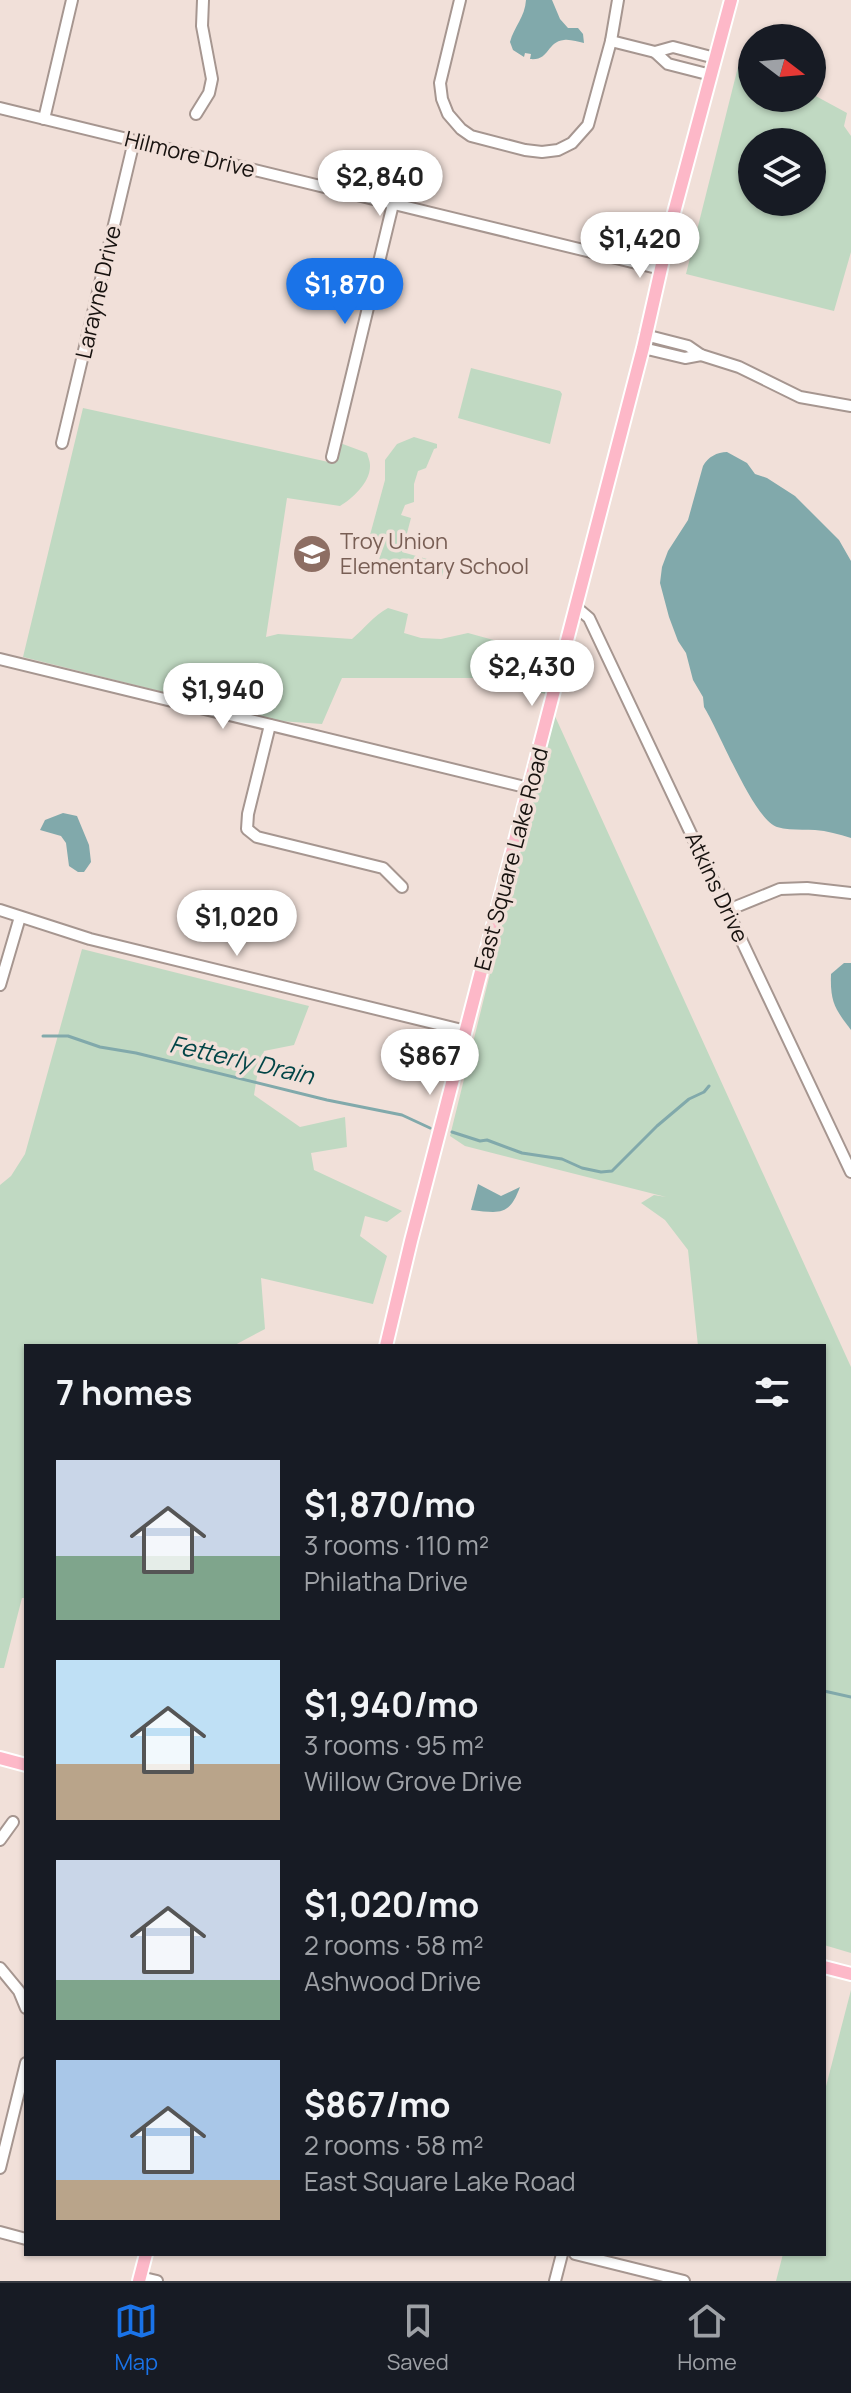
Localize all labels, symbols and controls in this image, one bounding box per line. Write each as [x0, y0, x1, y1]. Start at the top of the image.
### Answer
north arrow [738, 24, 826, 112]
map controls [738, 24, 826, 216]
street label: Hilmore Drive [122, 123, 258, 185]
button: layers [738, 128, 826, 216]
pin: $2,840 [315, 150, 445, 218]
text: $2,840 [336, 158, 424, 194]
pin: $1,420 [575, 212, 705, 280]
text: $1,420 [599, 220, 681, 256]
street label: Larayne Drive [68, 222, 128, 362]
pin: $1,870 [280, 258, 410, 326]
text: $1,870 [304, 266, 386, 302]
place label: Troy Union Elementary School [340, 526, 529, 581]
school or university icon: Troy Union Elementary School [291, 533, 333, 575]
pin: $2,430 [467, 640, 597, 708]
text: $2,430 [488, 648, 576, 684]
pin: $1,940 [158, 663, 288, 731]
text: $1,940 [181, 671, 265, 707]
street label: East Square Lake Road [467, 744, 555, 974]
street label: Atkins Drive [678, 827, 756, 947]
pin: $1,020 [172, 890, 302, 958]
text: $1,020 [195, 898, 279, 934]
water label: Fetterly Drain [167, 1026, 318, 1092]
pin: $867 [383, 1029, 477, 1097]
text: $867 [399, 1037, 461, 1073]
text: 7 homes [56, 1369, 192, 1415]
icon: filters [750, 1370, 794, 1414]
text: $1,870/mo [304, 1481, 476, 1527]
icon: home [120, 1492, 216, 1588]
text: 3 rooms · 110 m² [304, 1527, 489, 1563]
text: Philatha Drive [304, 1563, 468, 1599]
text: $1,940/mo [304, 1681, 478, 1727]
icon: home [120, 1692, 216, 1788]
text: 3 rooms · 95 m² [304, 1727, 484, 1763]
text: Willow Grove Drive [304, 1763, 522, 1799]
text: $1,020/mo [304, 1881, 479, 1927]
icon: home [120, 1892, 216, 1988]
text: 2 rooms · 58 m² [304, 1927, 484, 1963]
text: Ashwood Drive [304, 1963, 481, 1999]
text: $867/mo [304, 2081, 450, 2127]
icon: home [120, 2092, 216, 2188]
text: 2 rooms · 58 m² [304, 2127, 484, 2163]
text: East Square Lake Road [304, 2163, 576, 2199]
tab: Map [114, 2299, 158, 2377]
tab: Saved [387, 2299, 449, 2377]
tab: Home [677, 2299, 737, 2377]

